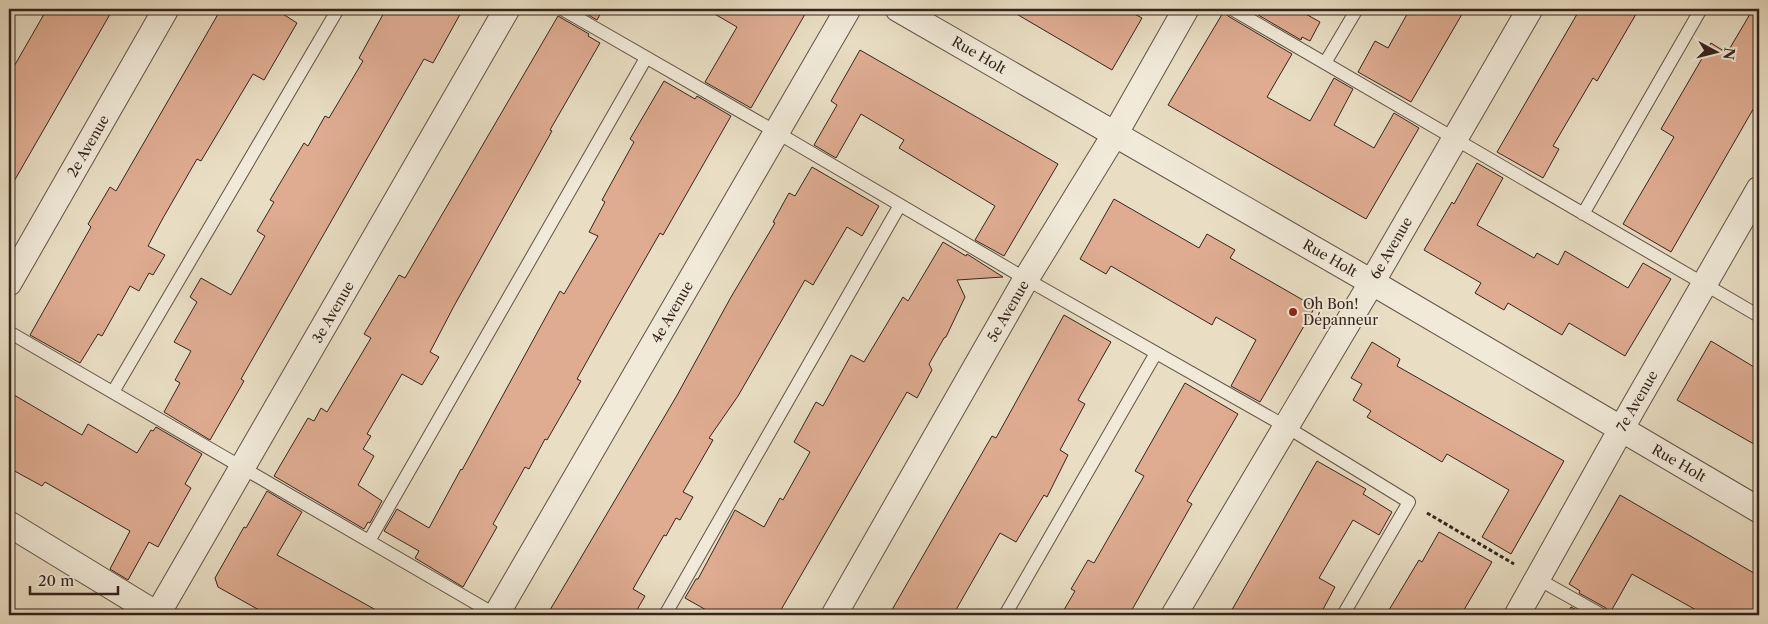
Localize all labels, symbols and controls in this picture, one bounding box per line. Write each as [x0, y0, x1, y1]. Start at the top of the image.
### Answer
north arrow [1690, 28, 1740, 78]
street label: Rue Holt [949, 32, 1009, 78]
text: N [1719, 46, 1739, 61]
street label: 2e Avenue [63, 112, 113, 180]
street label: 6e Avenue [1366, 214, 1416, 282]
street label: Rue Holt [1300, 235, 1360, 281]
street label: 5e Avenue [983, 277, 1033, 345]
street label: 3e Avenue [308, 278, 358, 346]
street label: 4e Avenue [647, 278, 697, 346]
place label: Oh Bon! Dépanneur [1303, 295, 1378, 329]
marker: Oh Bon! Dépanneur [1287, 306, 1299, 318]
street label: 7e Avenue [1612, 367, 1662, 435]
street label: Rue Holt [1649, 440, 1709, 486]
scale bar [30, 564, 118, 596]
text: 20 m [38, 571, 74, 590]

